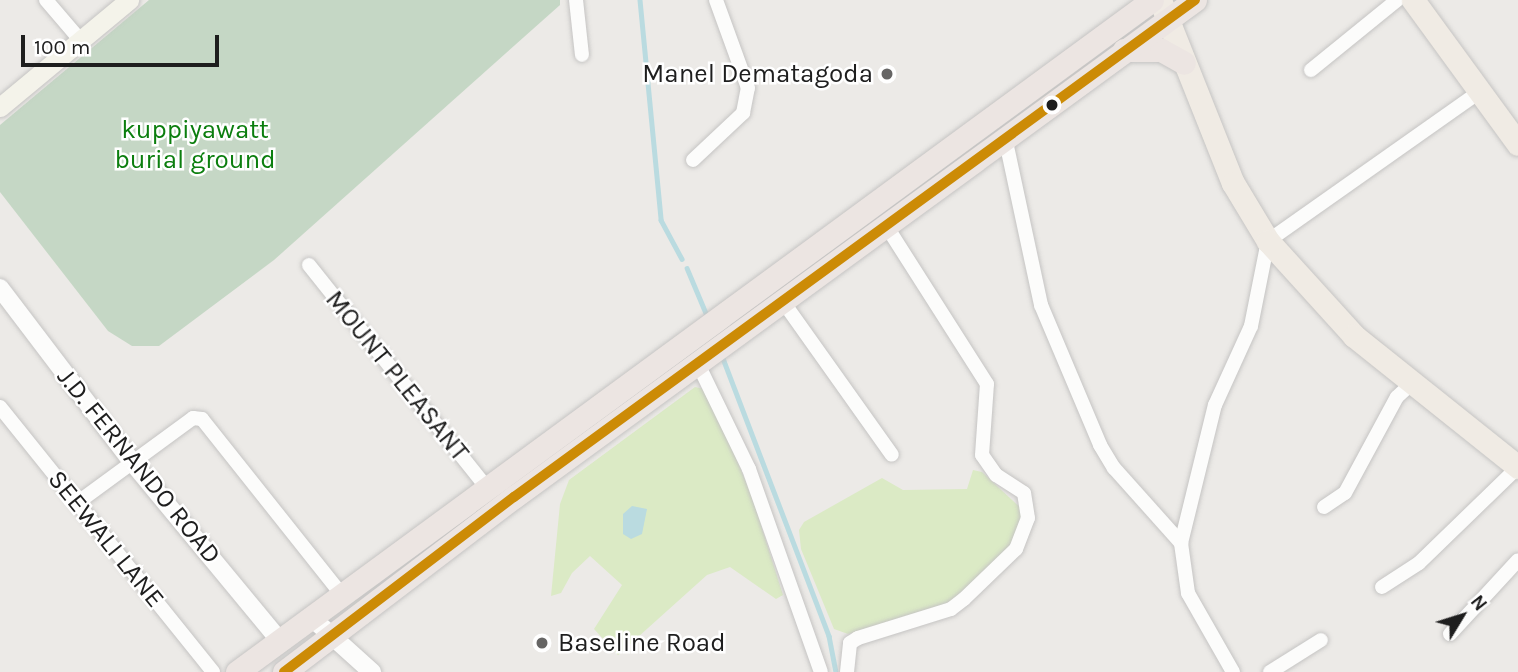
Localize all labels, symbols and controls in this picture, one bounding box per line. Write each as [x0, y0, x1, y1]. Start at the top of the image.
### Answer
scale bar [24, 21, 222, 65]
text: 100 m [34, 35, 91, 59]
place label: Manel Dematagoda [642, 58, 873, 90]
marker: Manel Dematagoda [879, 66, 895, 82]
unlabelled marker [1045, 98, 1059, 112]
park label: kuppiyawatt burial ground [114, 114, 276, 176]
street label: MOUNT PLEASANT [319, 284, 475, 468]
street label: J.D. FERNANDO ROAD [51, 362, 227, 570]
street label: SEEWALI LANE [41, 464, 171, 614]
north arrow [1427, 581, 1497, 651]
text: N [1466, 591, 1491, 615]
place label: Baseline Road [558, 627, 726, 659]
marker: Baseline Road [532, 633, 552, 653]

